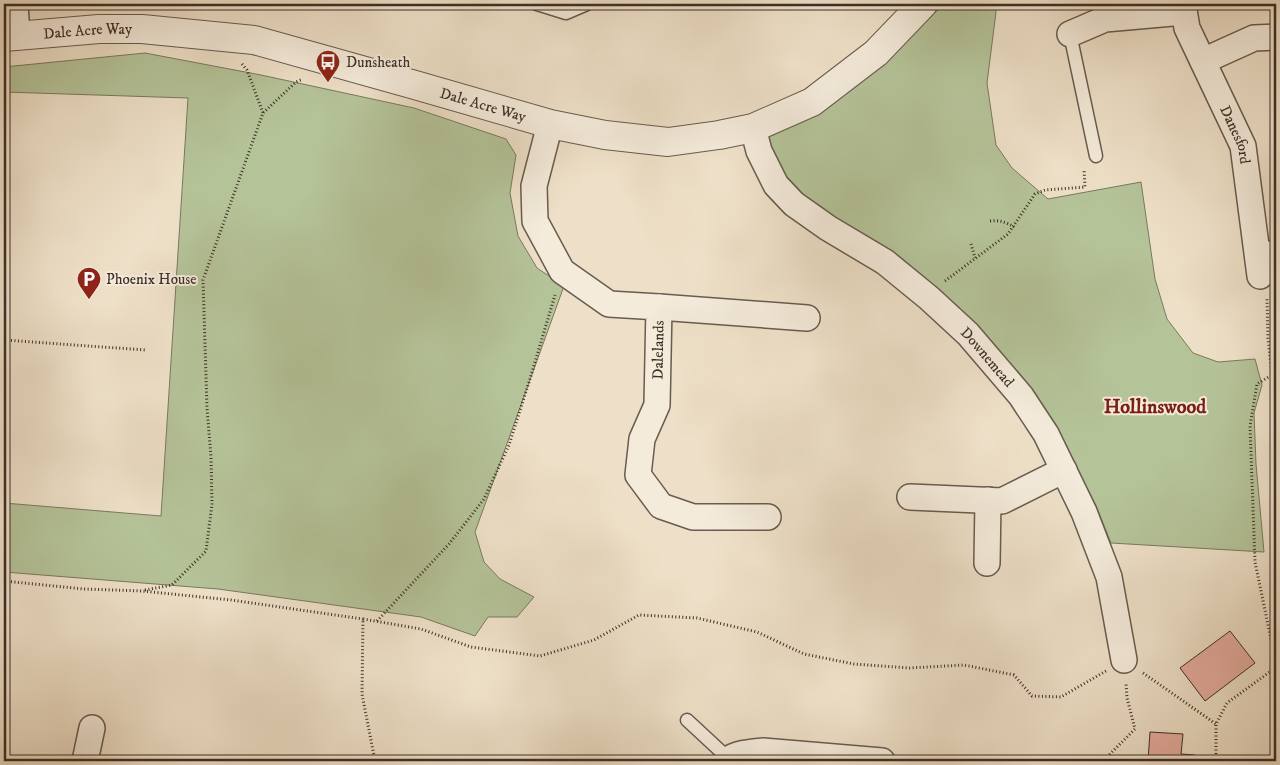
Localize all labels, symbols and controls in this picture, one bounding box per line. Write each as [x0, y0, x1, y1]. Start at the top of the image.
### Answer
street label: Dale Acre Way [43, 20, 133, 44]
bus stop icon: Dunsheath [315, 49, 341, 83]
place label: Dunsheath [346, 53, 410, 72]
street label: Dale Acre Way [438, 84, 529, 127]
street label: Danesford [1215, 103, 1254, 165]
parking icon: Phoenix House [76, 266, 102, 300]
place label: Phoenix House [106, 270, 196, 289]
street label: Dalelands [648, 320, 669, 380]
street label: Downemead [956, 323, 1019, 392]
district label: Hollinswood [1104, 395, 1207, 420]

